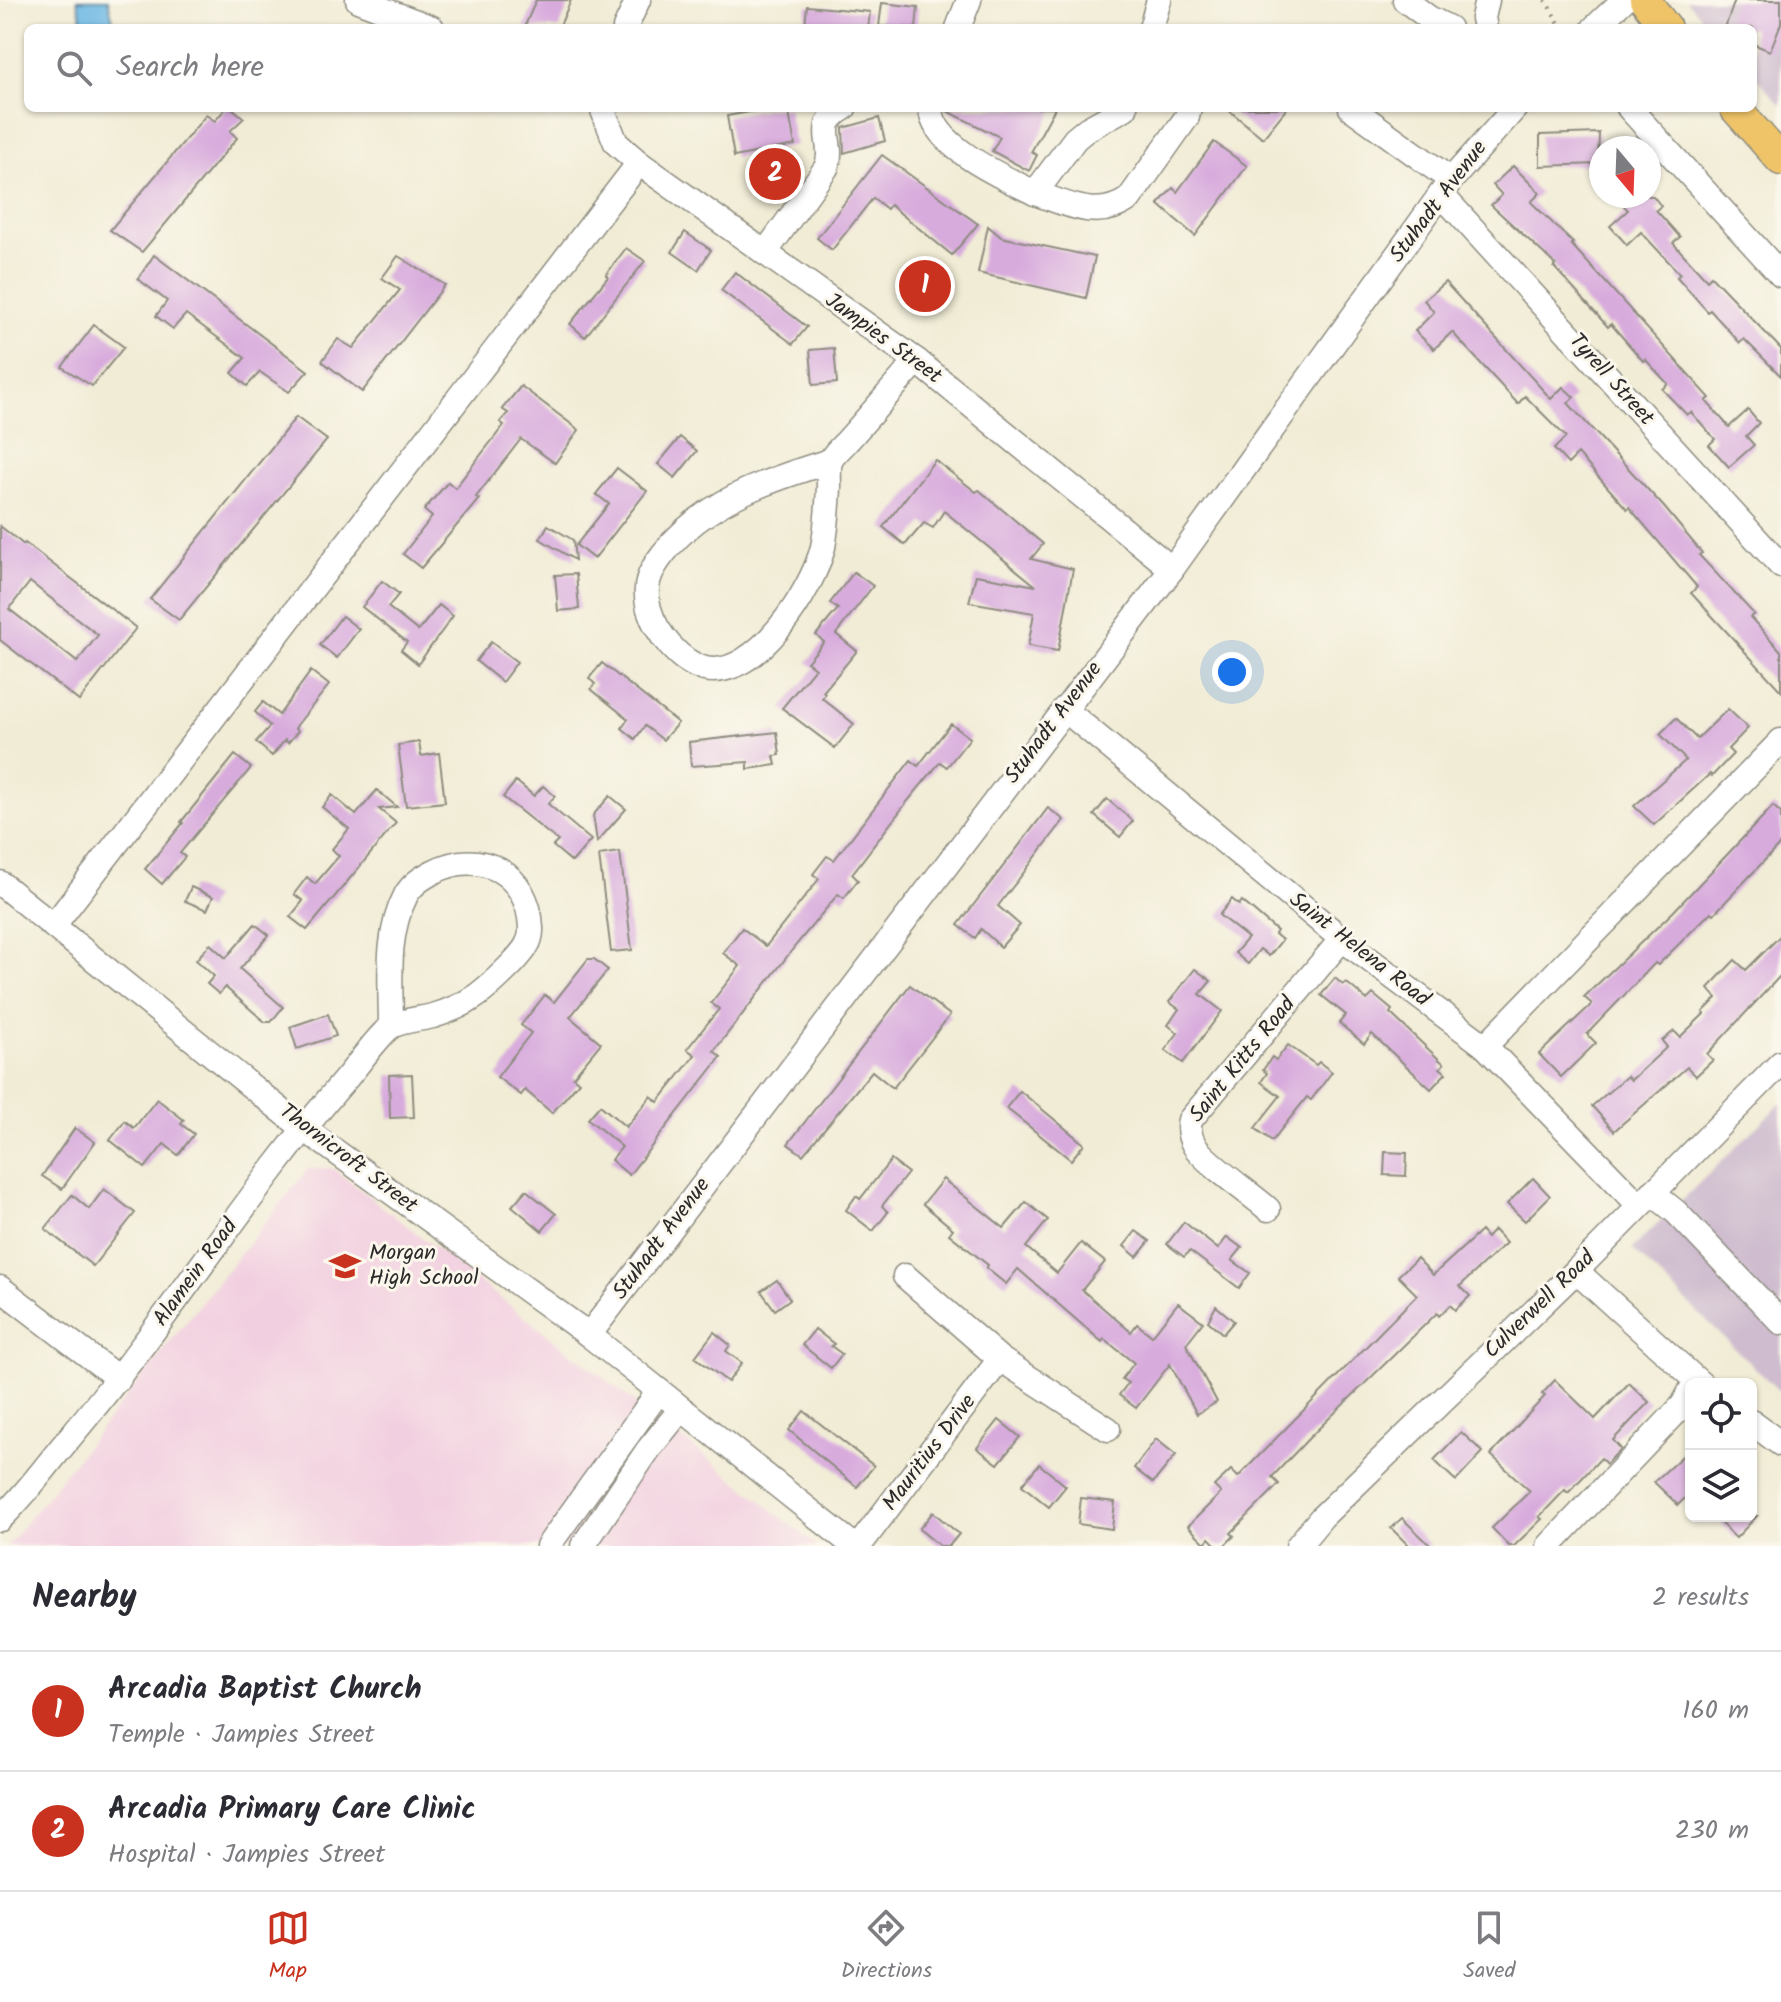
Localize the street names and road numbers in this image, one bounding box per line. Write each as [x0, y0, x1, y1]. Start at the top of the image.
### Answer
street label: Stuhadt Avenue [1381, 133, 1497, 271]
street label: Jampies Street [817, 284, 949, 394]
street label: Tyrell Street [1560, 326, 1663, 435]
street label: Stuhadt Avenue [996, 654, 1112, 792]
street label: Saint Helena Road [1281, 884, 1438, 1017]
street label: Saint Kitts Road [1181, 988, 1306, 1131]
street label: Thornicroft Street [271, 1095, 425, 1223]
street label: Stuhadt Avenue [604, 1170, 720, 1308]
street label: Alamein Road [145, 1211, 248, 1334]
street label: Culverwell Road [1476, 1242, 1605, 1368]
street label: Mauritius Drive [874, 1387, 986, 1519]

